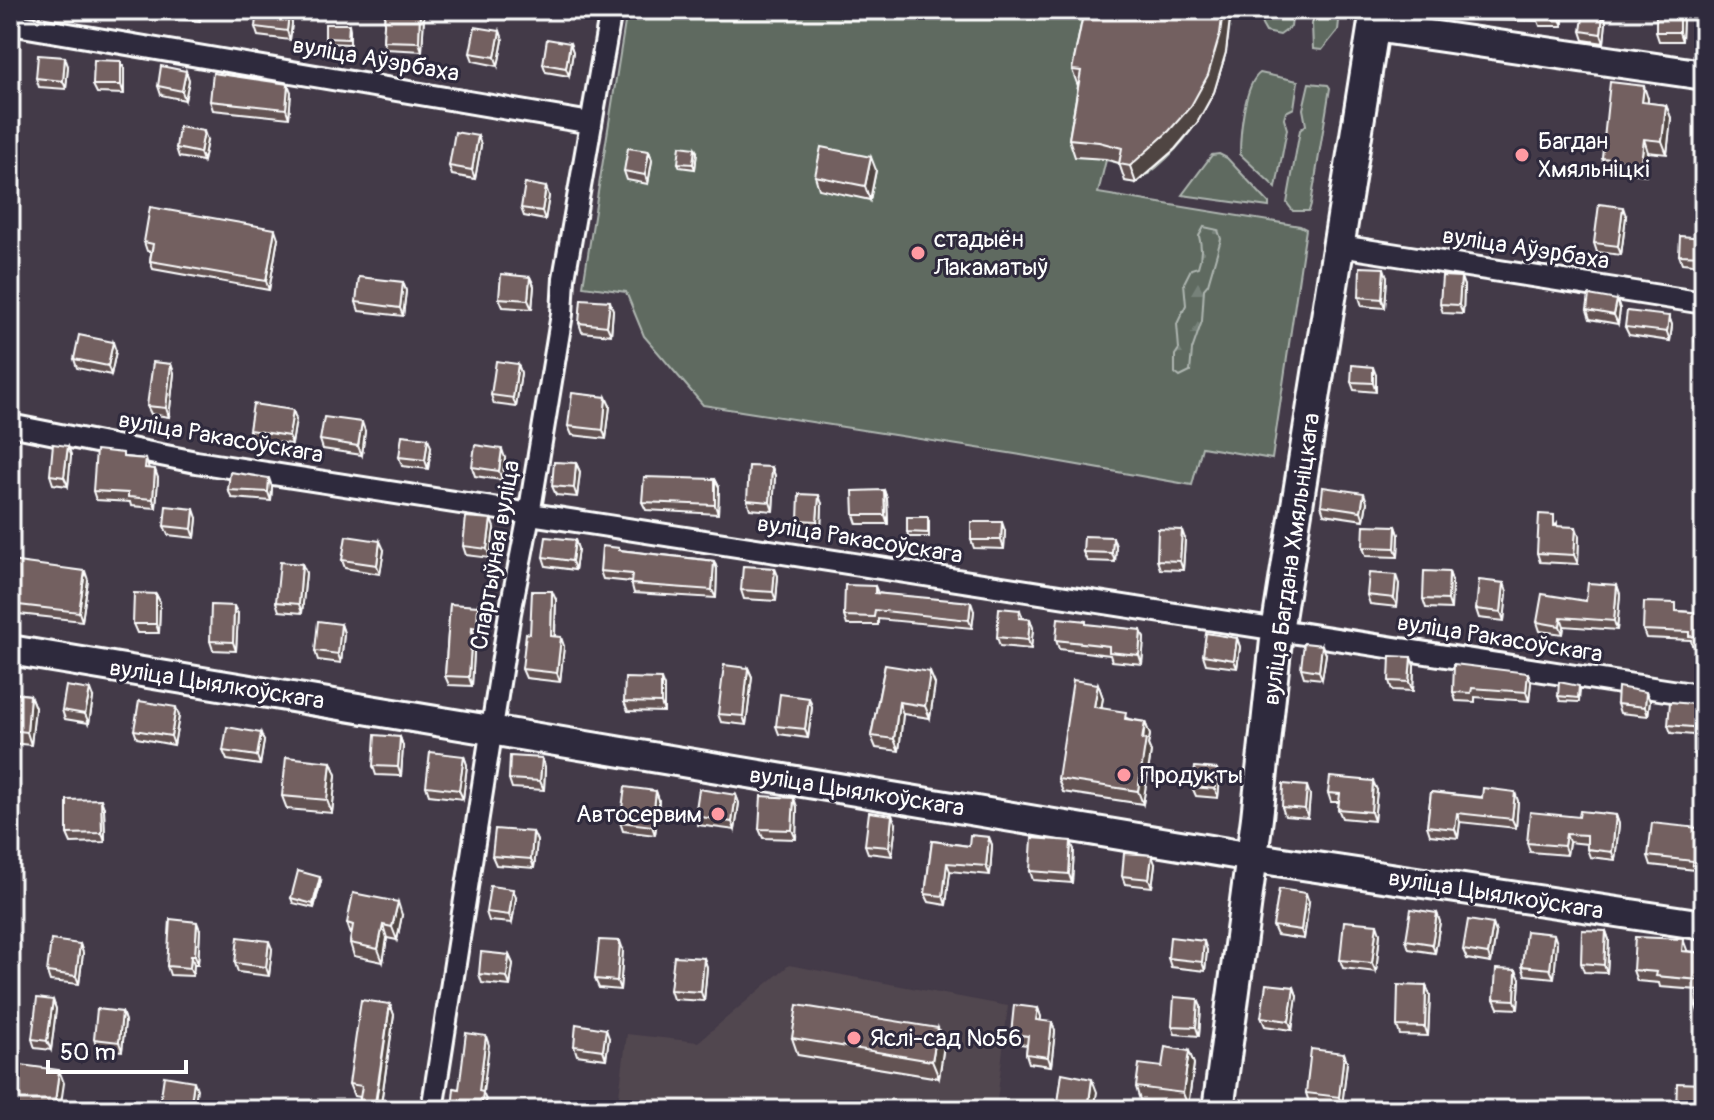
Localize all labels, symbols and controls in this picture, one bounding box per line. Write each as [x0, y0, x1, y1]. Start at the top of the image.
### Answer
street label: вуліца Аўэрбаха [290, 31, 461, 88]
place label: Багдан Хмяльніцкі [1538, 127, 1650, 184]
marker: Багдан Хмяльніцкі [1513, 146, 1531, 164]
street label: вуліца Аўэрбаха [1440, 221, 1611, 276]
place label: стадыён Лакаматыў [933, 225, 1048, 282]
marker: стадыён Лакаматыў [909, 244, 927, 262]
street label: вуліца Ракасоўскага [116, 405, 326, 470]
street label: вуліца Багдана Хмяльніцкага [1257, 411, 1326, 707]
street label: Спартыўная вуліца [465, 458, 526, 652]
street label: вуліца Ракасоўскага [755, 509, 965, 570]
street label: вуліца Ракасоўскага [1395, 608, 1605, 669]
street label: вуліца Цыялкоўскага [107, 653, 327, 716]
street label: вуліца Цыялкоўскага [747, 760, 967, 823]
place label: Продукты [1140, 761, 1243, 790]
marker: Продукты [1115, 766, 1133, 784]
place label: Автосервим [576, 800, 702, 829]
marker: Автосервим [709, 805, 727, 823]
street label: вуліца Цыялкоўскага [1386, 863, 1606, 926]
scale bar [48, 1024, 186, 1074]
place label: Яслі-сад №56 [870, 1024, 1022, 1053]
marker: Яслі-сад №56 [845, 1029, 863, 1047]
text: 50 m [60, 1038, 116, 1067]

